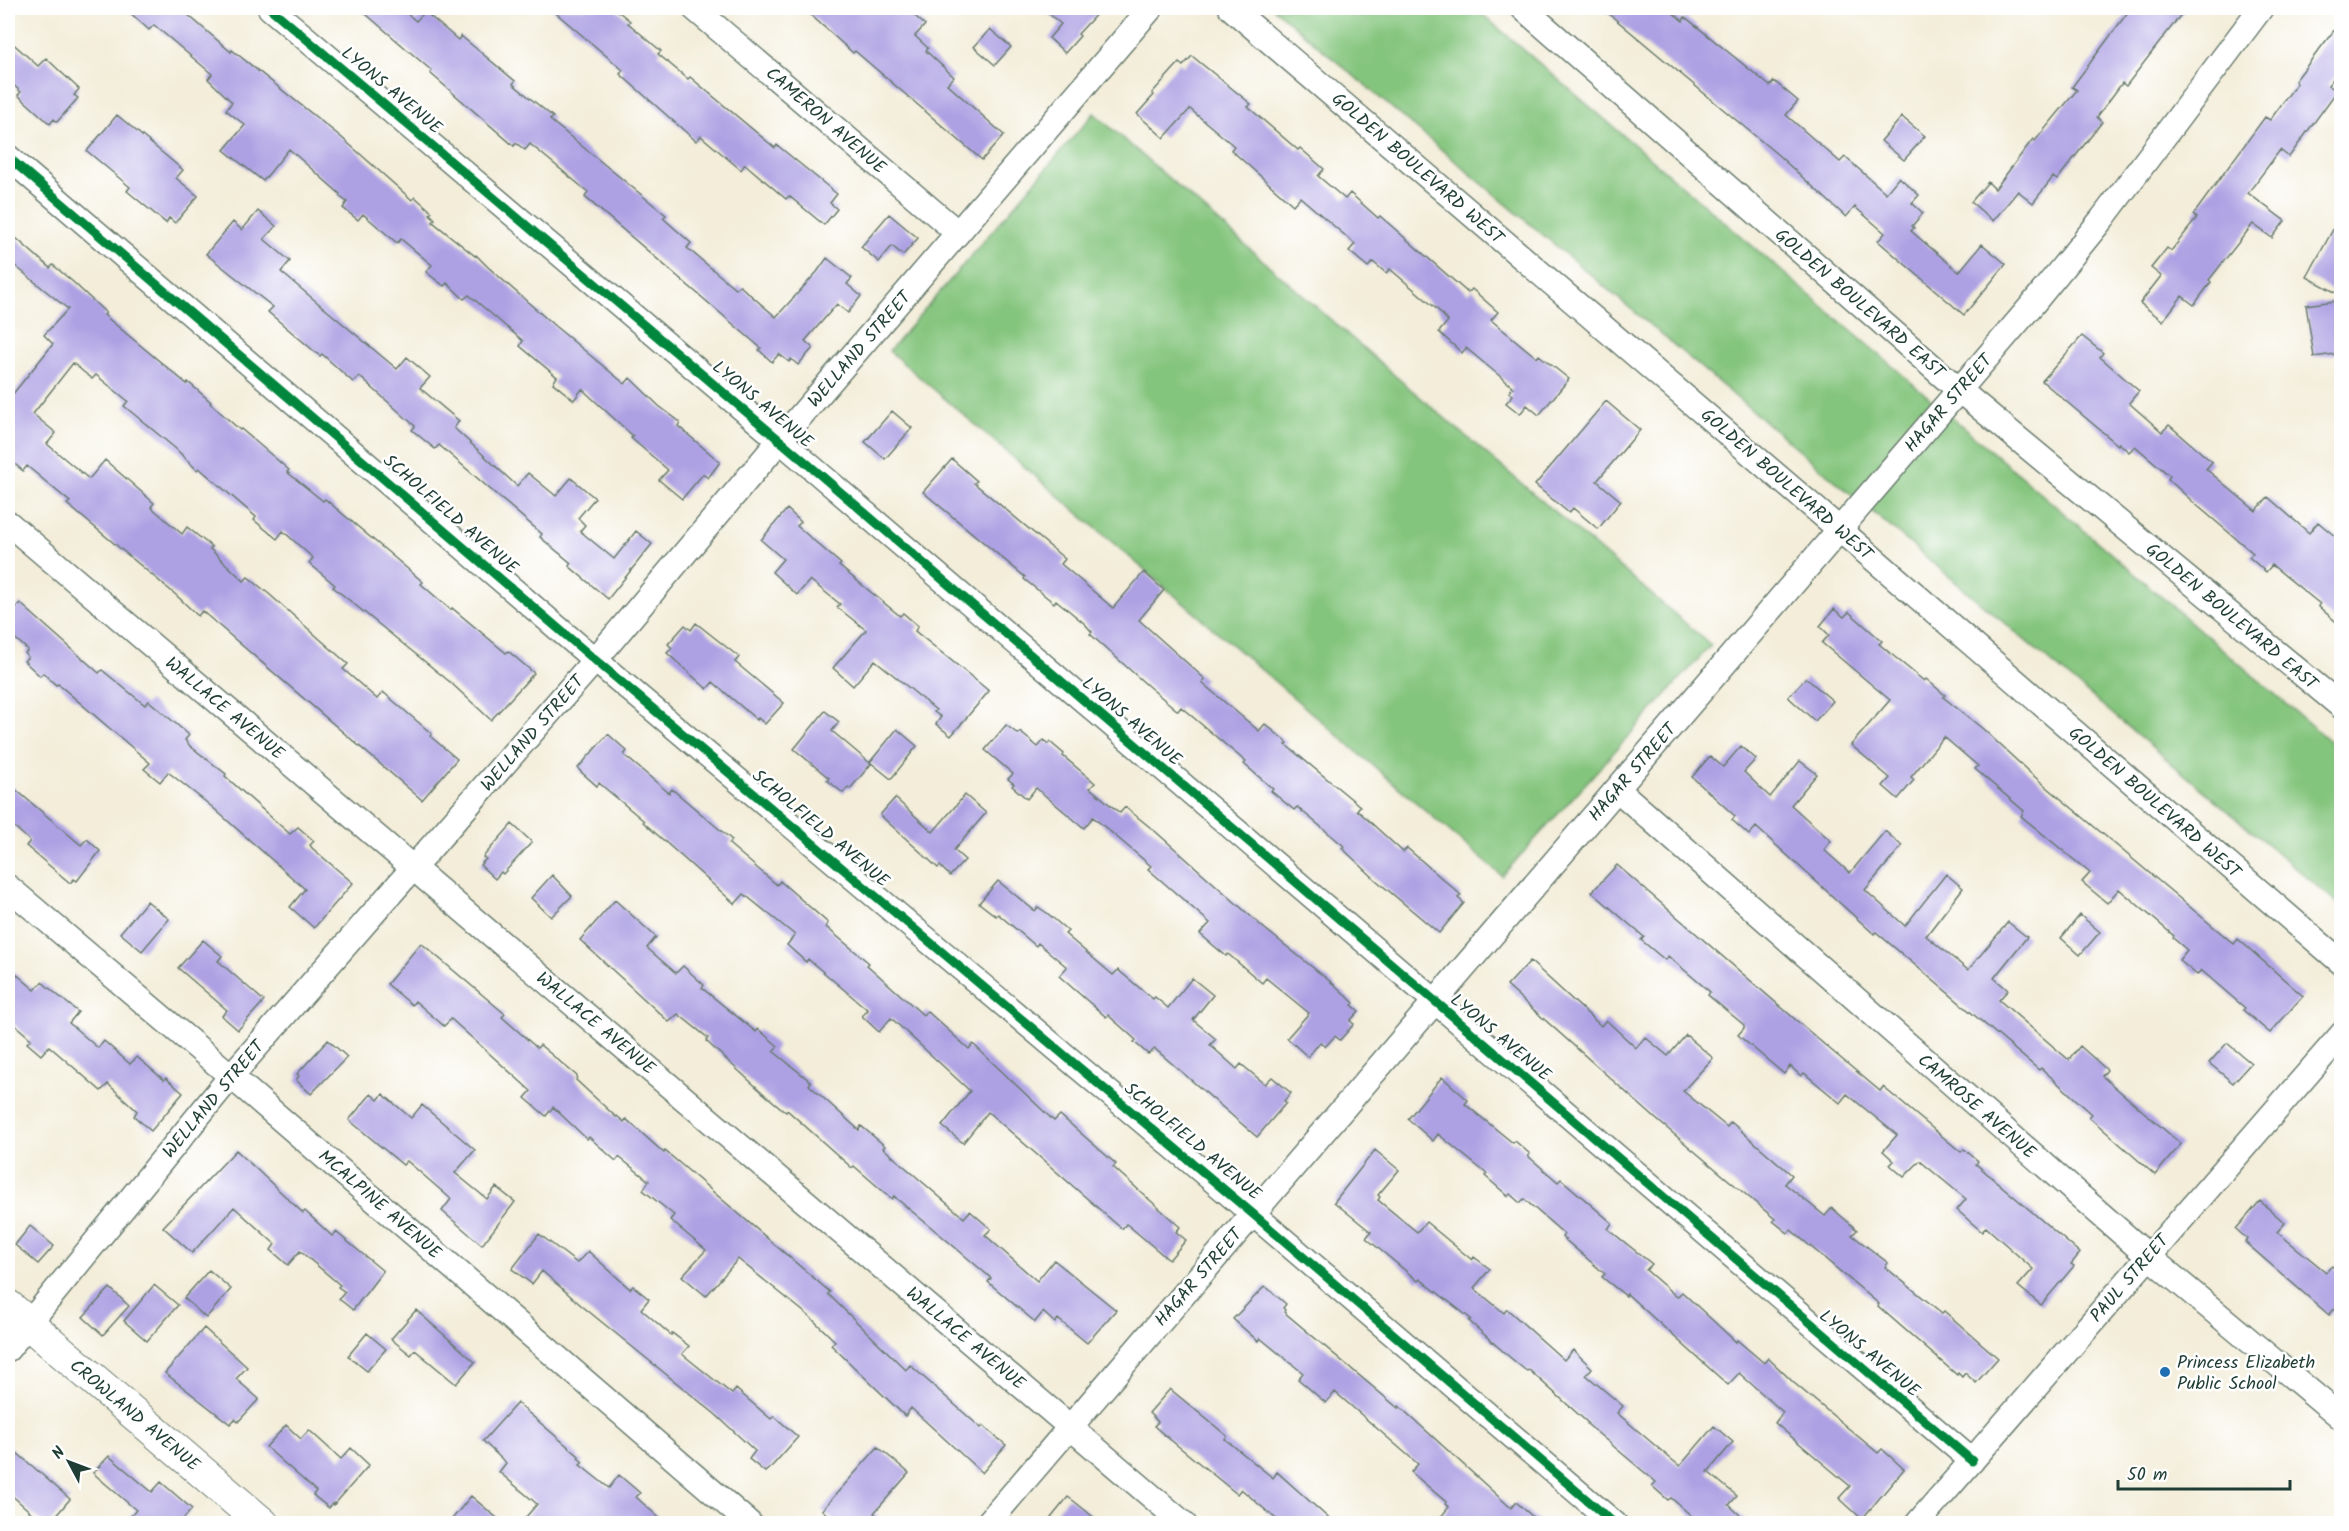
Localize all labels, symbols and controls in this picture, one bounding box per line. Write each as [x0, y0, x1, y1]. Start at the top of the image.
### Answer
street label: LYONS AVENUE [334, 40, 448, 143]
street label: CAMERON AVENUE [758, 60, 892, 182]
street label: GOLDEN BOULEVARD WEST [1324, 86, 1511, 253]
street label: GOLDEN BOULEVARD EAST [1767, 222, 1952, 387]
street label: WELLAND STREET [801, 284, 920, 415]
street label: HAGAR STREET [1898, 347, 2001, 460]
street label: LYONS AVENUE [705, 354, 819, 457]
street label: GOLDEN BOULEVARD WEST [1693, 402, 1880, 569]
street label: SCHOLFIELD AVENUE [376, 448, 525, 583]
street label: GOLDEN BOULEVARD EAST [2138, 536, 2325, 699]
street label: WALLACE AVENUE [158, 650, 291, 768]
street label: WELLAND STREET [474, 668, 593, 799]
street label: LYONS AVENUE [1074, 670, 1188, 774]
street label: HAGAR STREET [1582, 716, 1685, 829]
street label: GOLDEN BOULEVARD WEST [2061, 720, 2248, 887]
street label: SCHOLFIELD AVENUE [745, 763, 896, 896]
street label: WALLACE AVENUE [529, 965, 662, 1083]
street label: LYONS AVENUE [1443, 987, 1557, 1090]
street label: WELLAND STREET [156, 1033, 273, 1165]
street label: CAMROSE AVENUE [1910, 1047, 2042, 1167]
street label: SCHOLFIELD AVENUE [1117, 1076, 1268, 1209]
street label: MCALPINE AVENUE [311, 1143, 448, 1267]
street label: HAGAR STREET [1148, 1221, 1251, 1334]
street label: PAUL STREET [2083, 1227, 2178, 1330]
street label: WALLACE AVENUE [899, 1280, 1032, 1398]
street label: LYONS AVENUE [1812, 1303, 1926, 1406]
place label: Princess Elizabeth Public School [2177, 1349, 2315, 1399]
street label: CROWLAND AVENUE [62, 1353, 206, 1480]
marker: Princess Elizabeth Public School [2158, 1365, 2172, 1379]
north arrow [39, 1432, 99, 1492]
text: N [46, 1441, 72, 1465]
scale bar [2118, 1453, 2290, 1491]
text: 50 m [2127, 1461, 2167, 1490]

